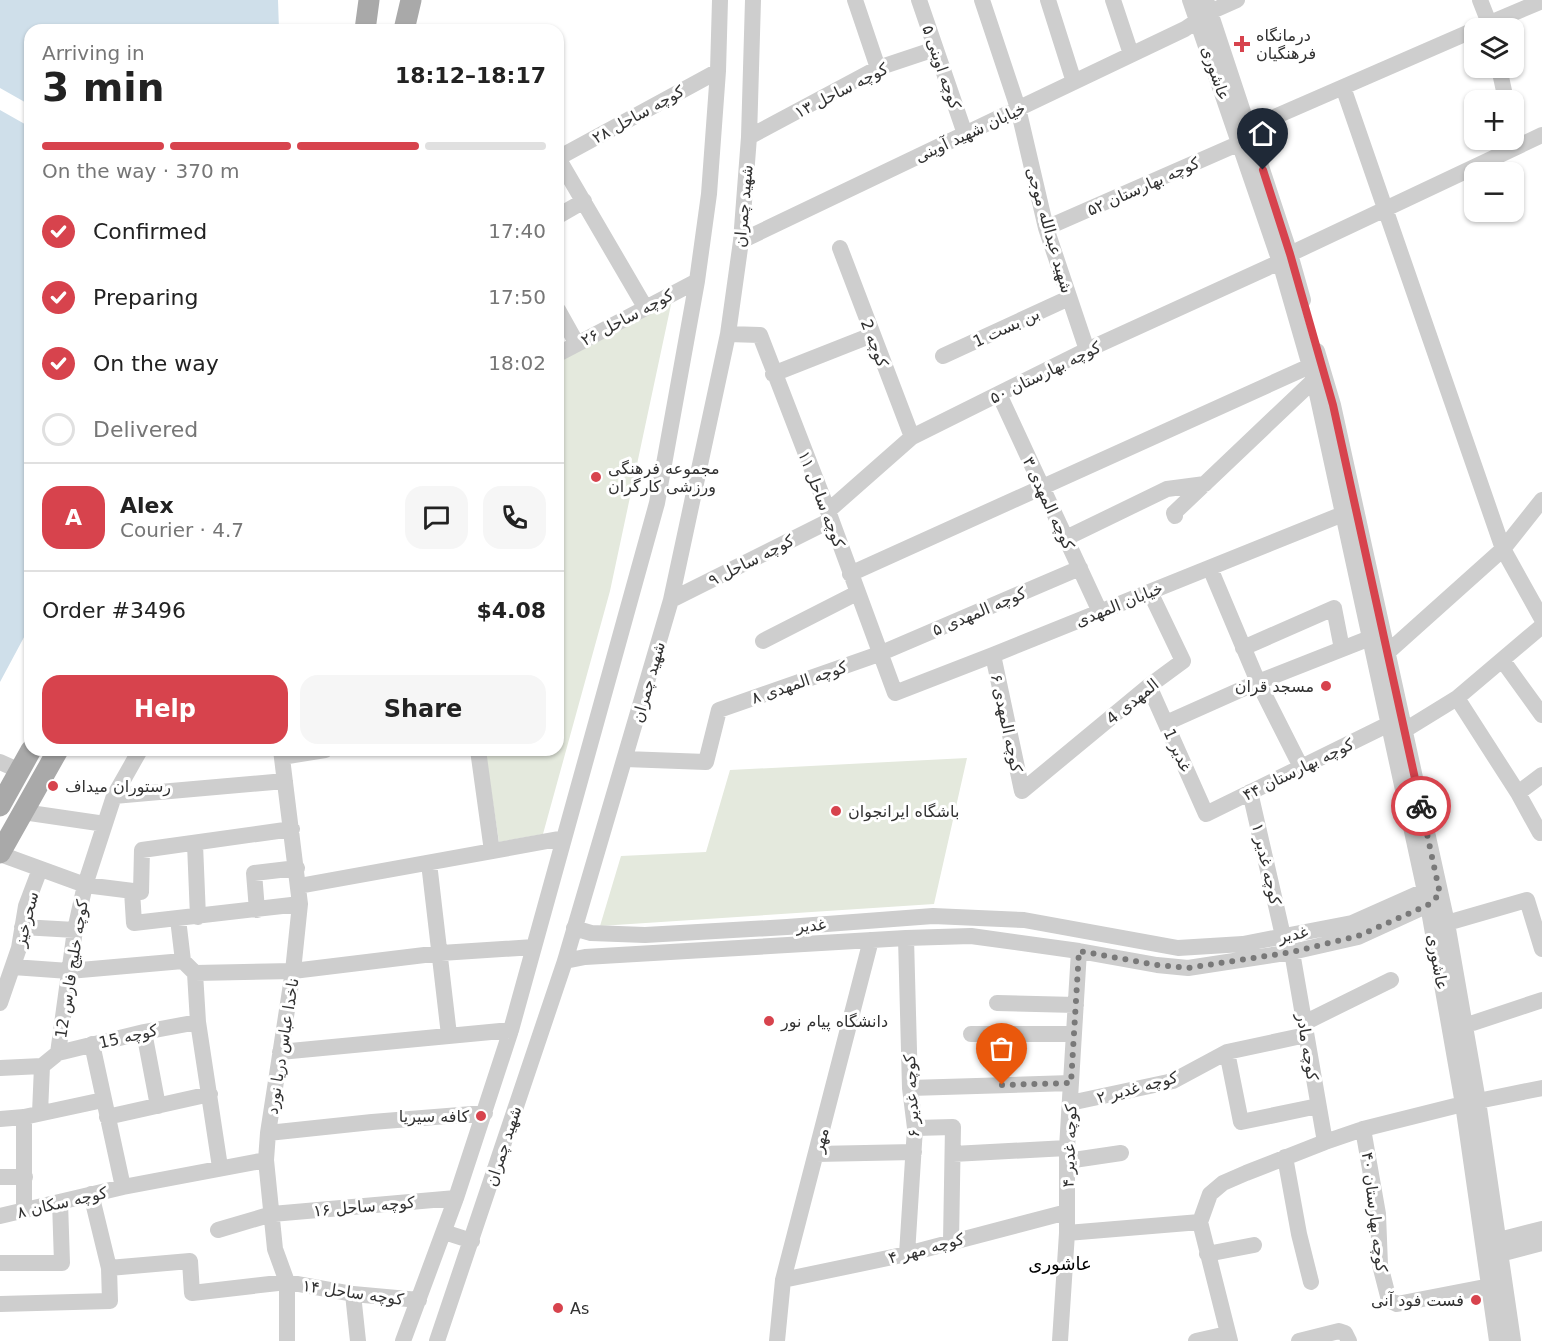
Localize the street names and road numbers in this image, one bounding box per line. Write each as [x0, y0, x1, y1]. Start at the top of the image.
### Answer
street label: کوچه اوینی ۵ [917, 23, 965, 113]
street label: عاشوری [1196, 43, 1234, 103]
street label: کوچه ساحل ۱۳ [791, 59, 892, 123]
street label: کوچه ساحل ۲۸ [589, 81, 688, 148]
street label: خیابان شهید آوینی [912, 99, 1029, 167]
street label: کوچه بهارستان ۵۲ [1084, 153, 1203, 221]
street label: شهید چمران [730, 164, 758, 248]
street label: شهید عبدالله موجی [1021, 165, 1077, 296]
street label: کوچه ساحل ۲۶ [578, 285, 678, 351]
street label: بن بست 1 [970, 304, 1043, 352]
street label: کوچه 2 [856, 317, 892, 370]
street label: کوچه بهارستان ۵۰ [987, 337, 1105, 408]
street label: کوچه ساحل ۱۱ [793, 448, 849, 551]
street label: کوچه المهدی ۳ [1018, 454, 1078, 553]
street label: کوچه ساحل ۹ [705, 531, 798, 591]
street label: خیابان المهدی [1073, 578, 1166, 632]
street label: کوچه المهدی ۵ [929, 583, 1030, 641]
street label: شهید چمران [628, 639, 670, 725]
street label: کوچه المهدی ۸ [749, 657, 850, 709]
street label: کوچه المهدی ۶ [986, 672, 1026, 775]
street label: المهدی 4 [1102, 674, 1163, 729]
street label: غدیر 1 [1159, 726, 1195, 775]
street label: کوچه بهارستان ۴۴ [1240, 734, 1358, 805]
street label: کوچه غدیر ۱ [1247, 821, 1285, 907]
street label: سحرخیز [10, 890, 43, 950]
street label: کوچه خلیج فارس 12 [51, 898, 93, 1040]
street label: غدیر [794, 915, 827, 937]
street label: غدیر [1276, 922, 1310, 948]
street label: عاشوری [1422, 933, 1452, 992]
street label: ناخدا عباس دریا نورد [262, 977, 304, 1116]
street label: کوچه مادر [1292, 1011, 1322, 1083]
street label: کوچه 15 [97, 1020, 160, 1053]
street label: کوچه غدیر ۶ [900, 1054, 924, 1138]
street label: کوچه غدیر ۲ [1095, 1067, 1180, 1108]
street label: شهید چمران [482, 1104, 526, 1189]
street label: کوچه غدیر ۴ [1059, 1104, 1081, 1188]
street label: مهر [808, 1126, 834, 1156]
street label: کوچه بهارستان ۴۰ [1357, 1151, 1391, 1274]
street label: کوچه سکان ۸ [15, 1183, 110, 1223]
street label: کوچه ساحل ۱۶ [312, 1193, 416, 1221]
street label: کوچه مهر ۴ [886, 1229, 967, 1269]
street label: کوچه ساحل ۱۴ [301, 1276, 405, 1310]

